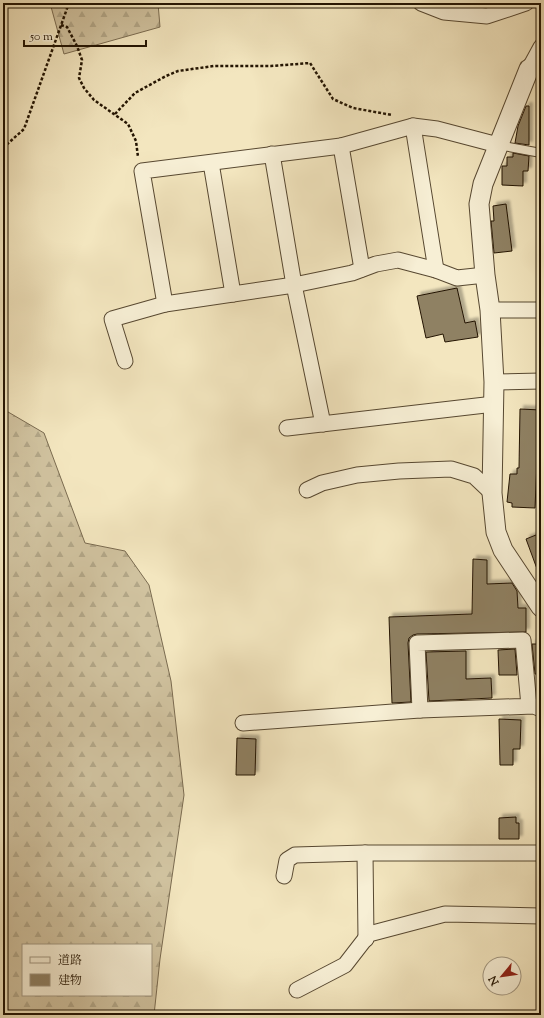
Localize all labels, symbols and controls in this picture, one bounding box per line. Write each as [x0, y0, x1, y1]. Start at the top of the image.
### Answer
scale bar [24, 22, 146, 48]
text: 50 m [29, 28, 53, 46]
legend [22, 944, 152, 996]
text: 道路 [58, 952, 82, 970]
north arrow [482, 956, 522, 996]
text: 建物 [58, 972, 82, 990]
text: N [485, 972, 504, 989]

